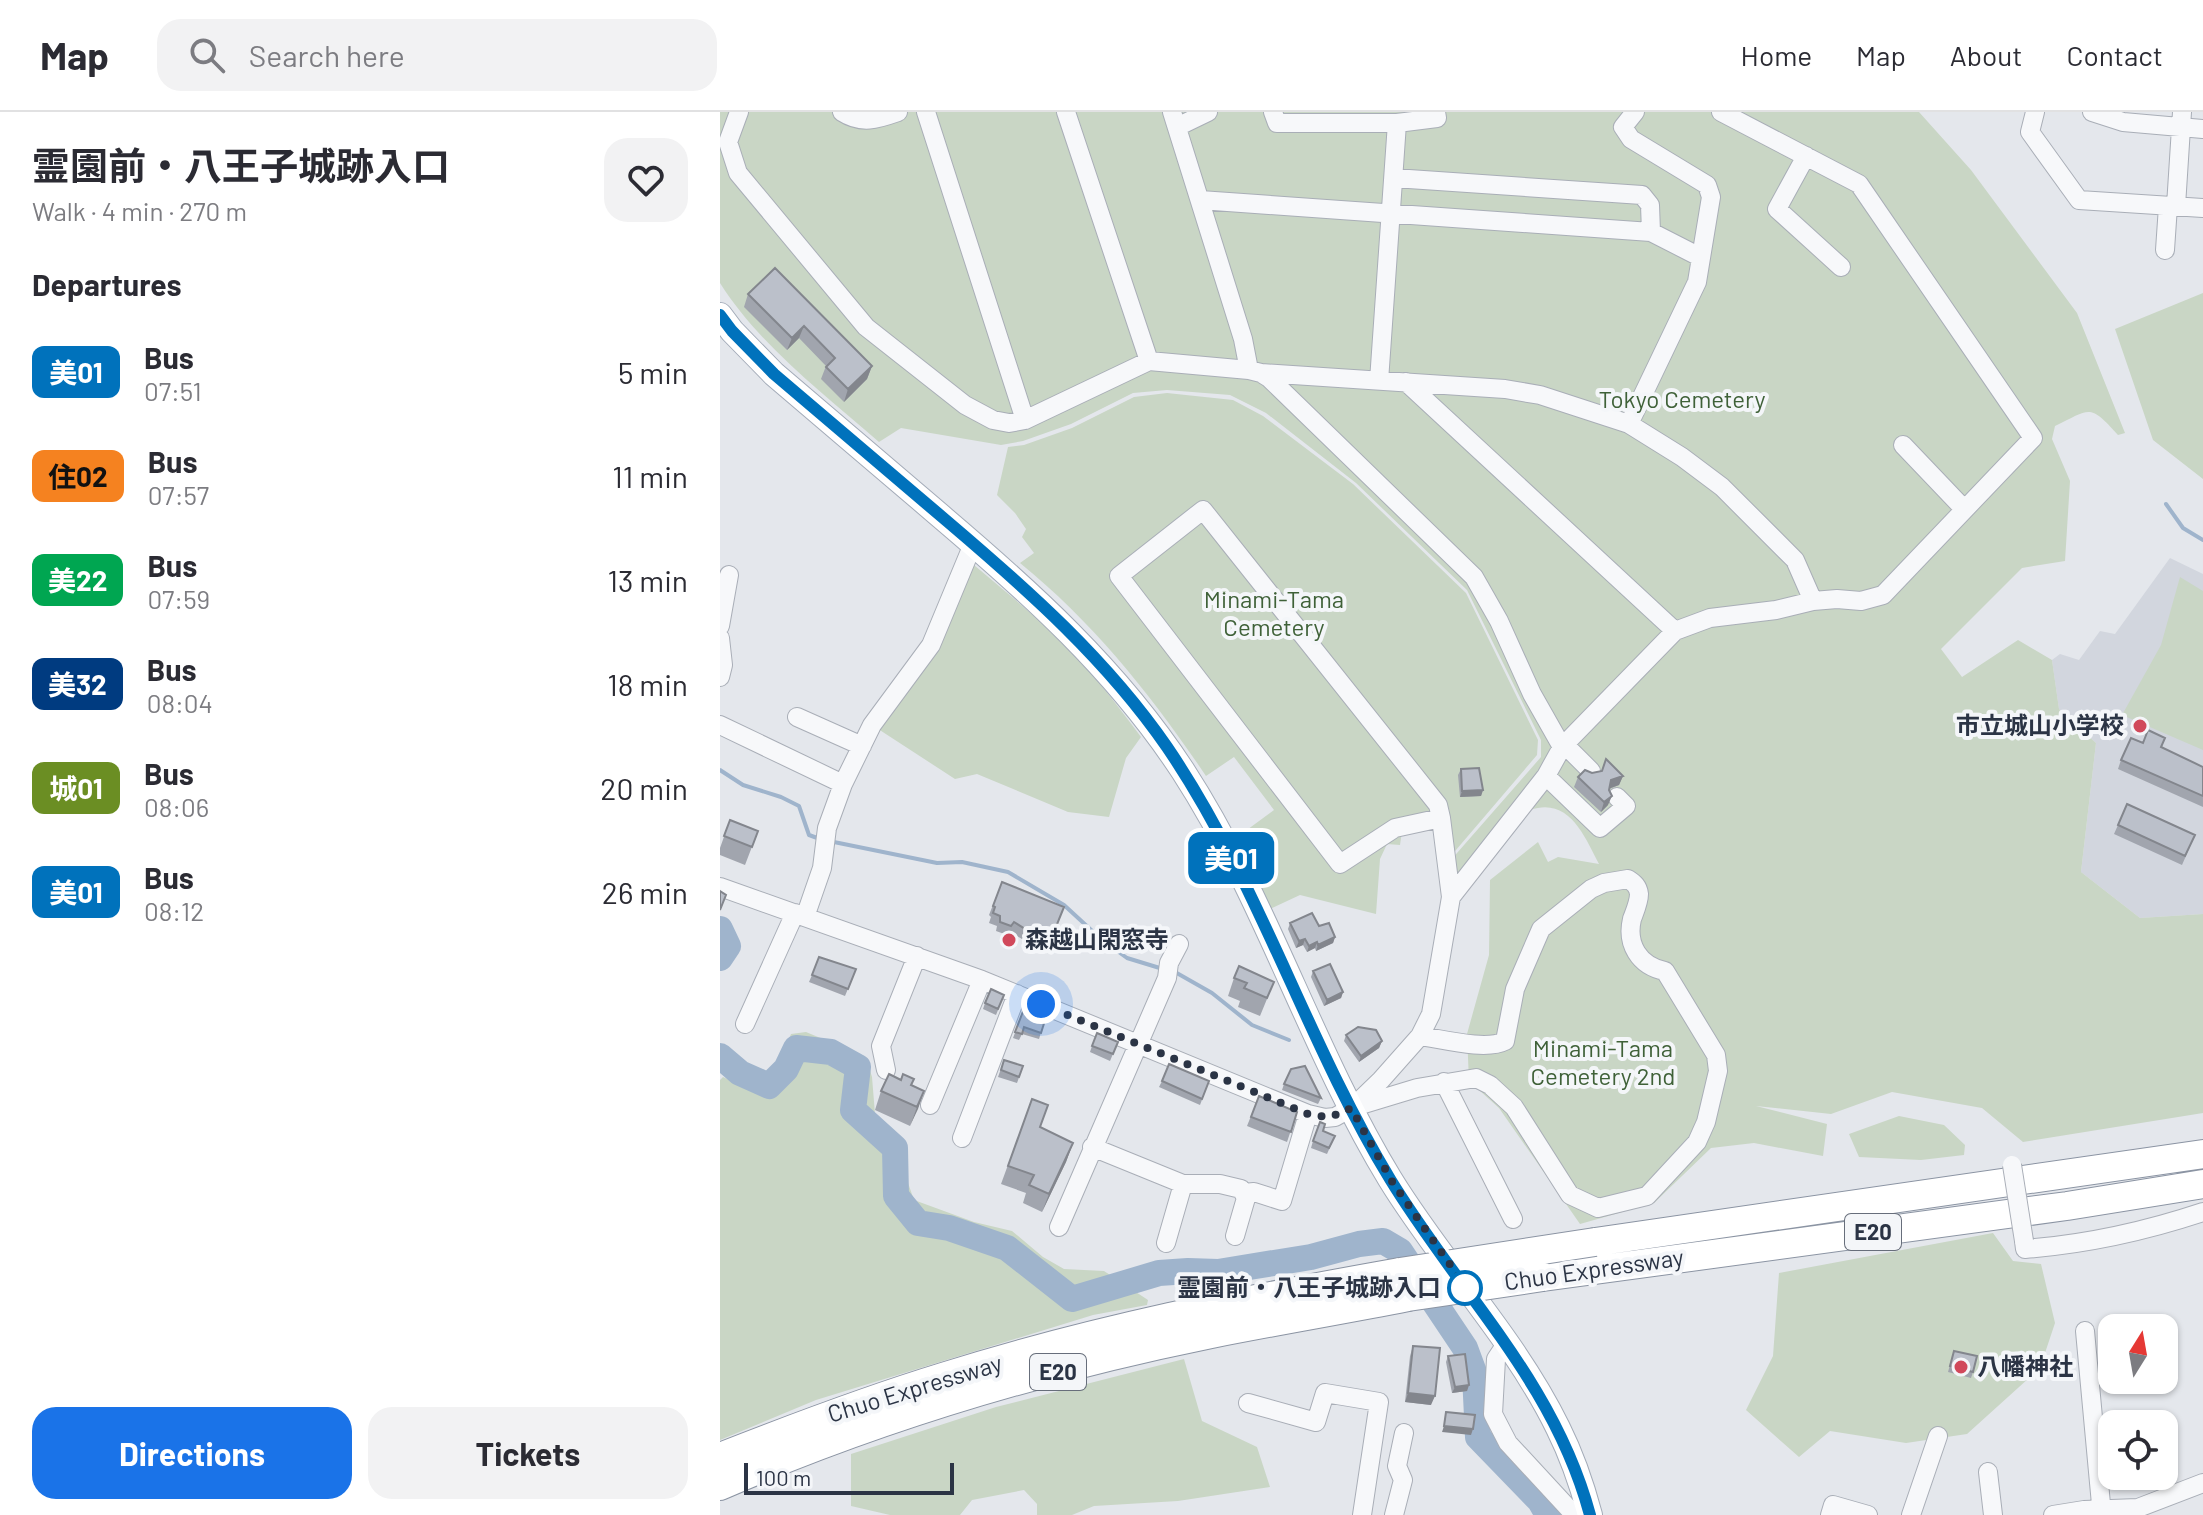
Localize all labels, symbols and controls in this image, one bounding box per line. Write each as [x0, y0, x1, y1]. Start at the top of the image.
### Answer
search box [157, 19, 717, 91]
text: Map [40, 32, 109, 78]
icon: search [185, 33, 229, 77]
text: Search here [249, 37, 405, 73]
text: Home [1741, 38, 1812, 72]
text: Map [1856, 38, 1906, 72]
text: About [1950, 38, 2022, 72]
text: Contact [2066, 38, 2163, 72]
button: heart [604, 138, 688, 222]
text: 霊園前・八王子城跡入口 [32, 142, 450, 188]
text: Walk · 4 min · 270 m [32, 195, 247, 226]
text: Departures [32, 266, 182, 302]
text: Bus [144, 339, 194, 375]
text: 5 min [618, 354, 688, 390]
text: 美01 [49, 355, 103, 389]
text: 07:51 [144, 375, 202, 406]
park label: Tokyo Cemetery [1599, 384, 1765, 413]
text: Bus [148, 443, 197, 479]
text: 11 min [612, 458, 688, 494]
text: 住02 [48, 459, 108, 493]
text: 07:57 [148, 479, 209, 510]
text: Bus [147, 547, 197, 583]
text: 13 min [607, 562, 688, 598]
text: 美22 [48, 563, 107, 597]
text: 07:59 [147, 583, 210, 614]
park label: Minami-Tama Cemetery [1204, 584, 1344, 641]
text: Bus [147, 651, 197, 687]
text: 18 min [607, 666, 688, 702]
text: 美32 [48, 667, 107, 701]
text: 08:04 [147, 687, 213, 718]
place label: 市立城山小学校 [1956, 710, 2124, 739]
marker: 市立城山小学校 [2131, 717, 2149, 735]
text: Bus [144, 755, 194, 791]
text: 20 min [600, 770, 688, 806]
text: 城01 [49, 771, 103, 805]
text: 08:06 [144, 791, 209, 822]
line badge: 美01 [1185, 832, 1277, 884]
text: 美01 [1204, 841, 1258, 875]
text: Bus [144, 859, 194, 895]
text: 26 min [602, 874, 688, 910]
text: 美01 [49, 875, 103, 909]
text: 08:12 [144, 895, 204, 926]
place label: 森越山閑窓寺 [1025, 924, 1169, 953]
marker: 森越山閑窓寺 [1000, 931, 1018, 949]
your location [1021, 984, 1061, 1024]
park label: Minami-Tama Cemetery 2nd [1531, 1033, 1675, 1090]
road number: E20 [1845, 1214, 1901, 1250]
street label: Chuo Expressway [1502, 1242, 1685, 1295]
marker: 霊園前・八王子城跡入口 [1448, 1271, 1482, 1305]
place label: 霊園前・八王子城跡入口 [1177, 1272, 1441, 1301]
north arrow [2098, 1314, 2178, 1394]
map controls [2098, 1314, 2178, 1490]
street label: Chuo Expressway [824, 1347, 1005, 1428]
place label: 八幡神社 [1977, 1351, 2073, 1380]
road number: E20 [1030, 1354, 1086, 1390]
marker: 八幡神社 [1952, 1358, 1970, 1376]
button: Directions [32, 1407, 352, 1499]
button: Tickets [368, 1407, 688, 1499]
button: locate [2098, 1410, 2178, 1490]
scale bar [744, 1459, 954, 1495]
text: 100 m [756, 1464, 811, 1490]

